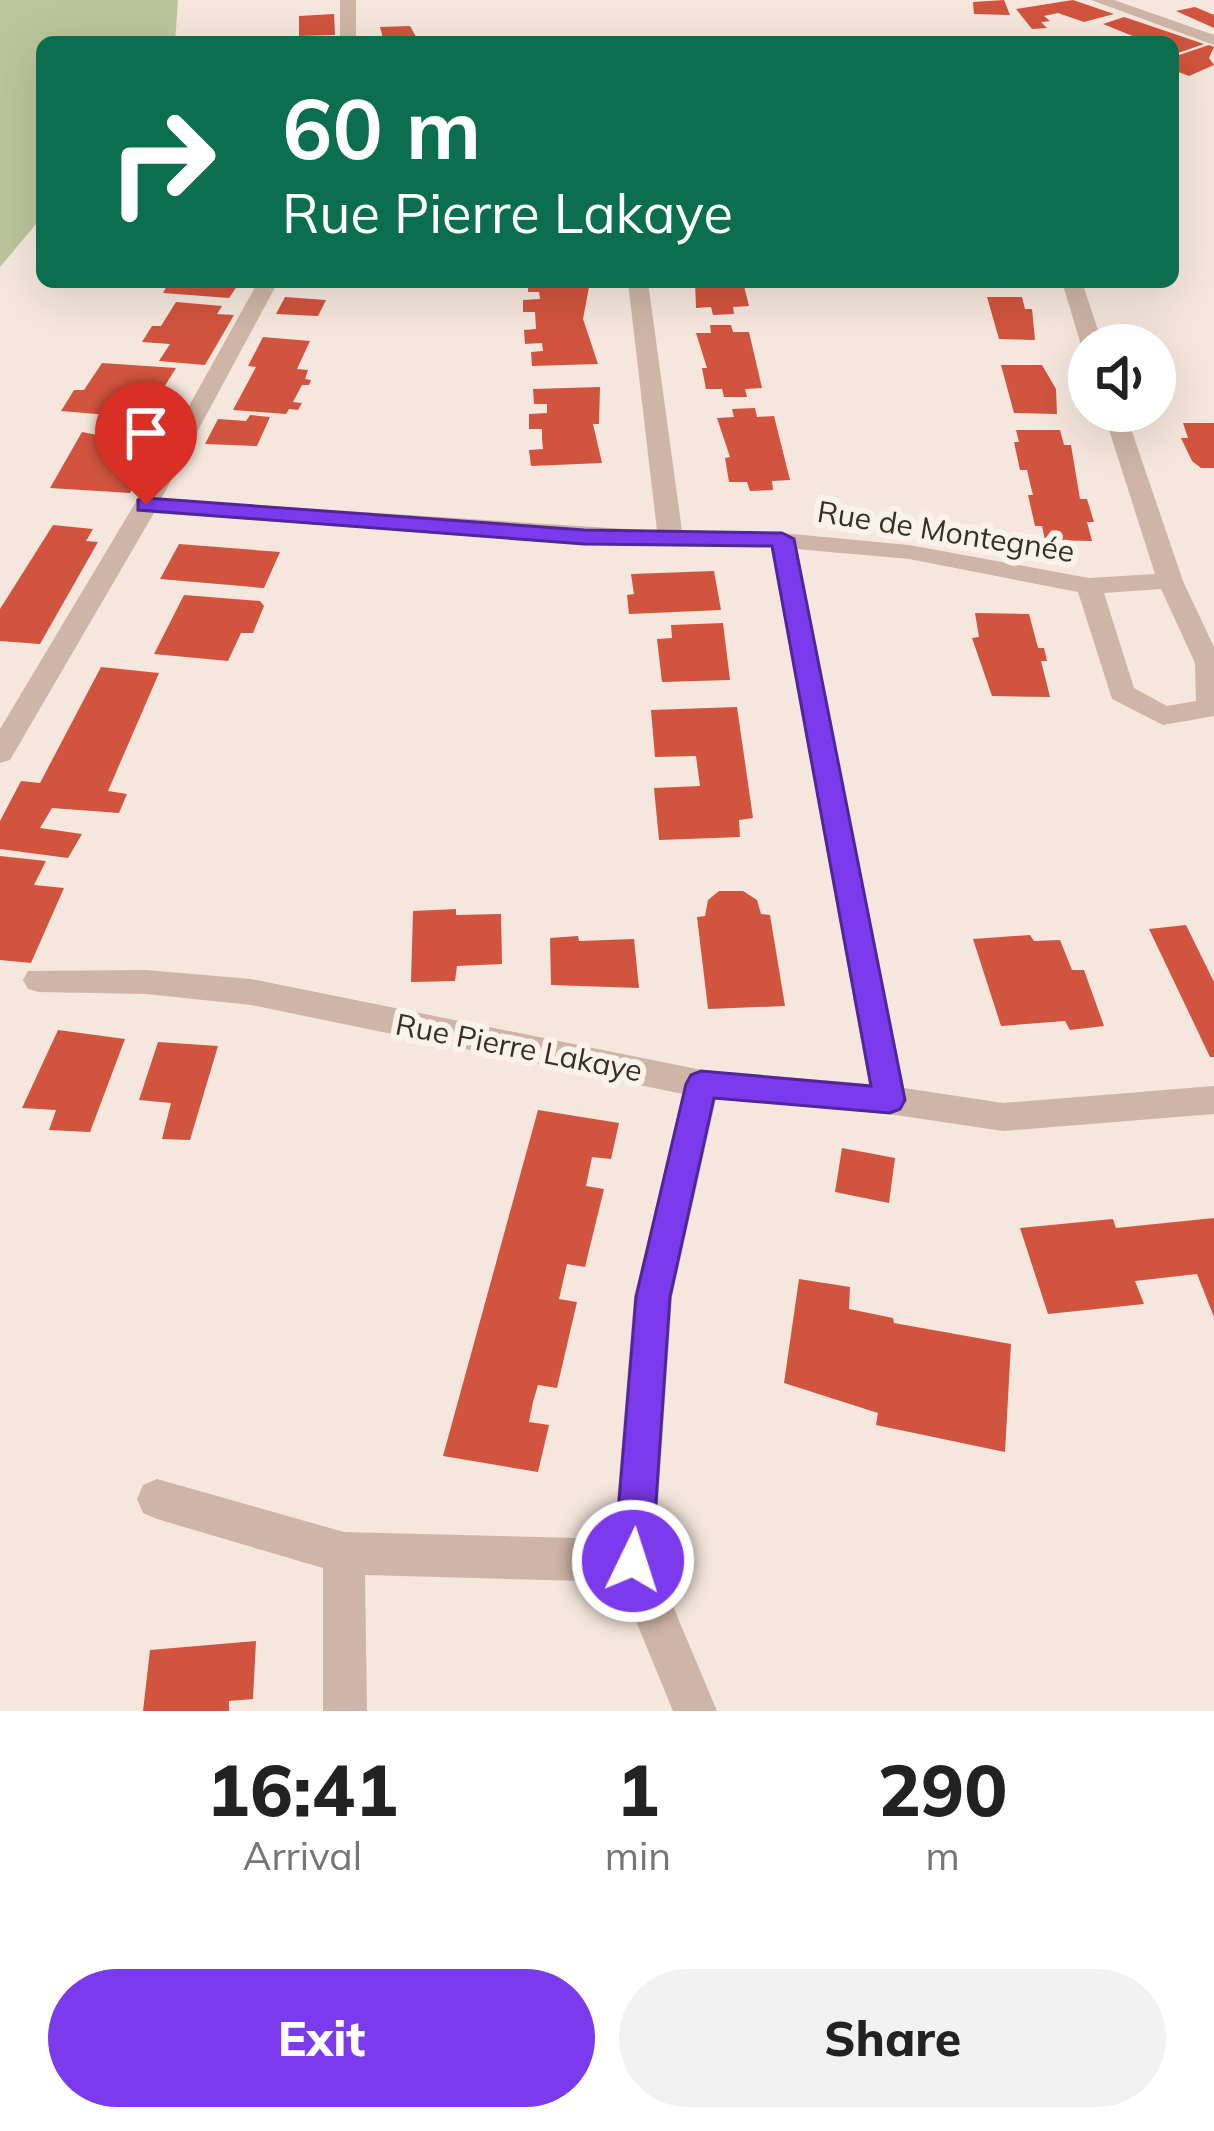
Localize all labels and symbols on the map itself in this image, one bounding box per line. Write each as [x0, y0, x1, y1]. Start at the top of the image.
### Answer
pin [95, 382, 197, 505]
street label: Rue de Montegnée [815, 492, 1077, 570]
street label: Rue Pierre Lakaye [392, 1004, 646, 1090]
position arrow [570, 1498, 696, 1624]

